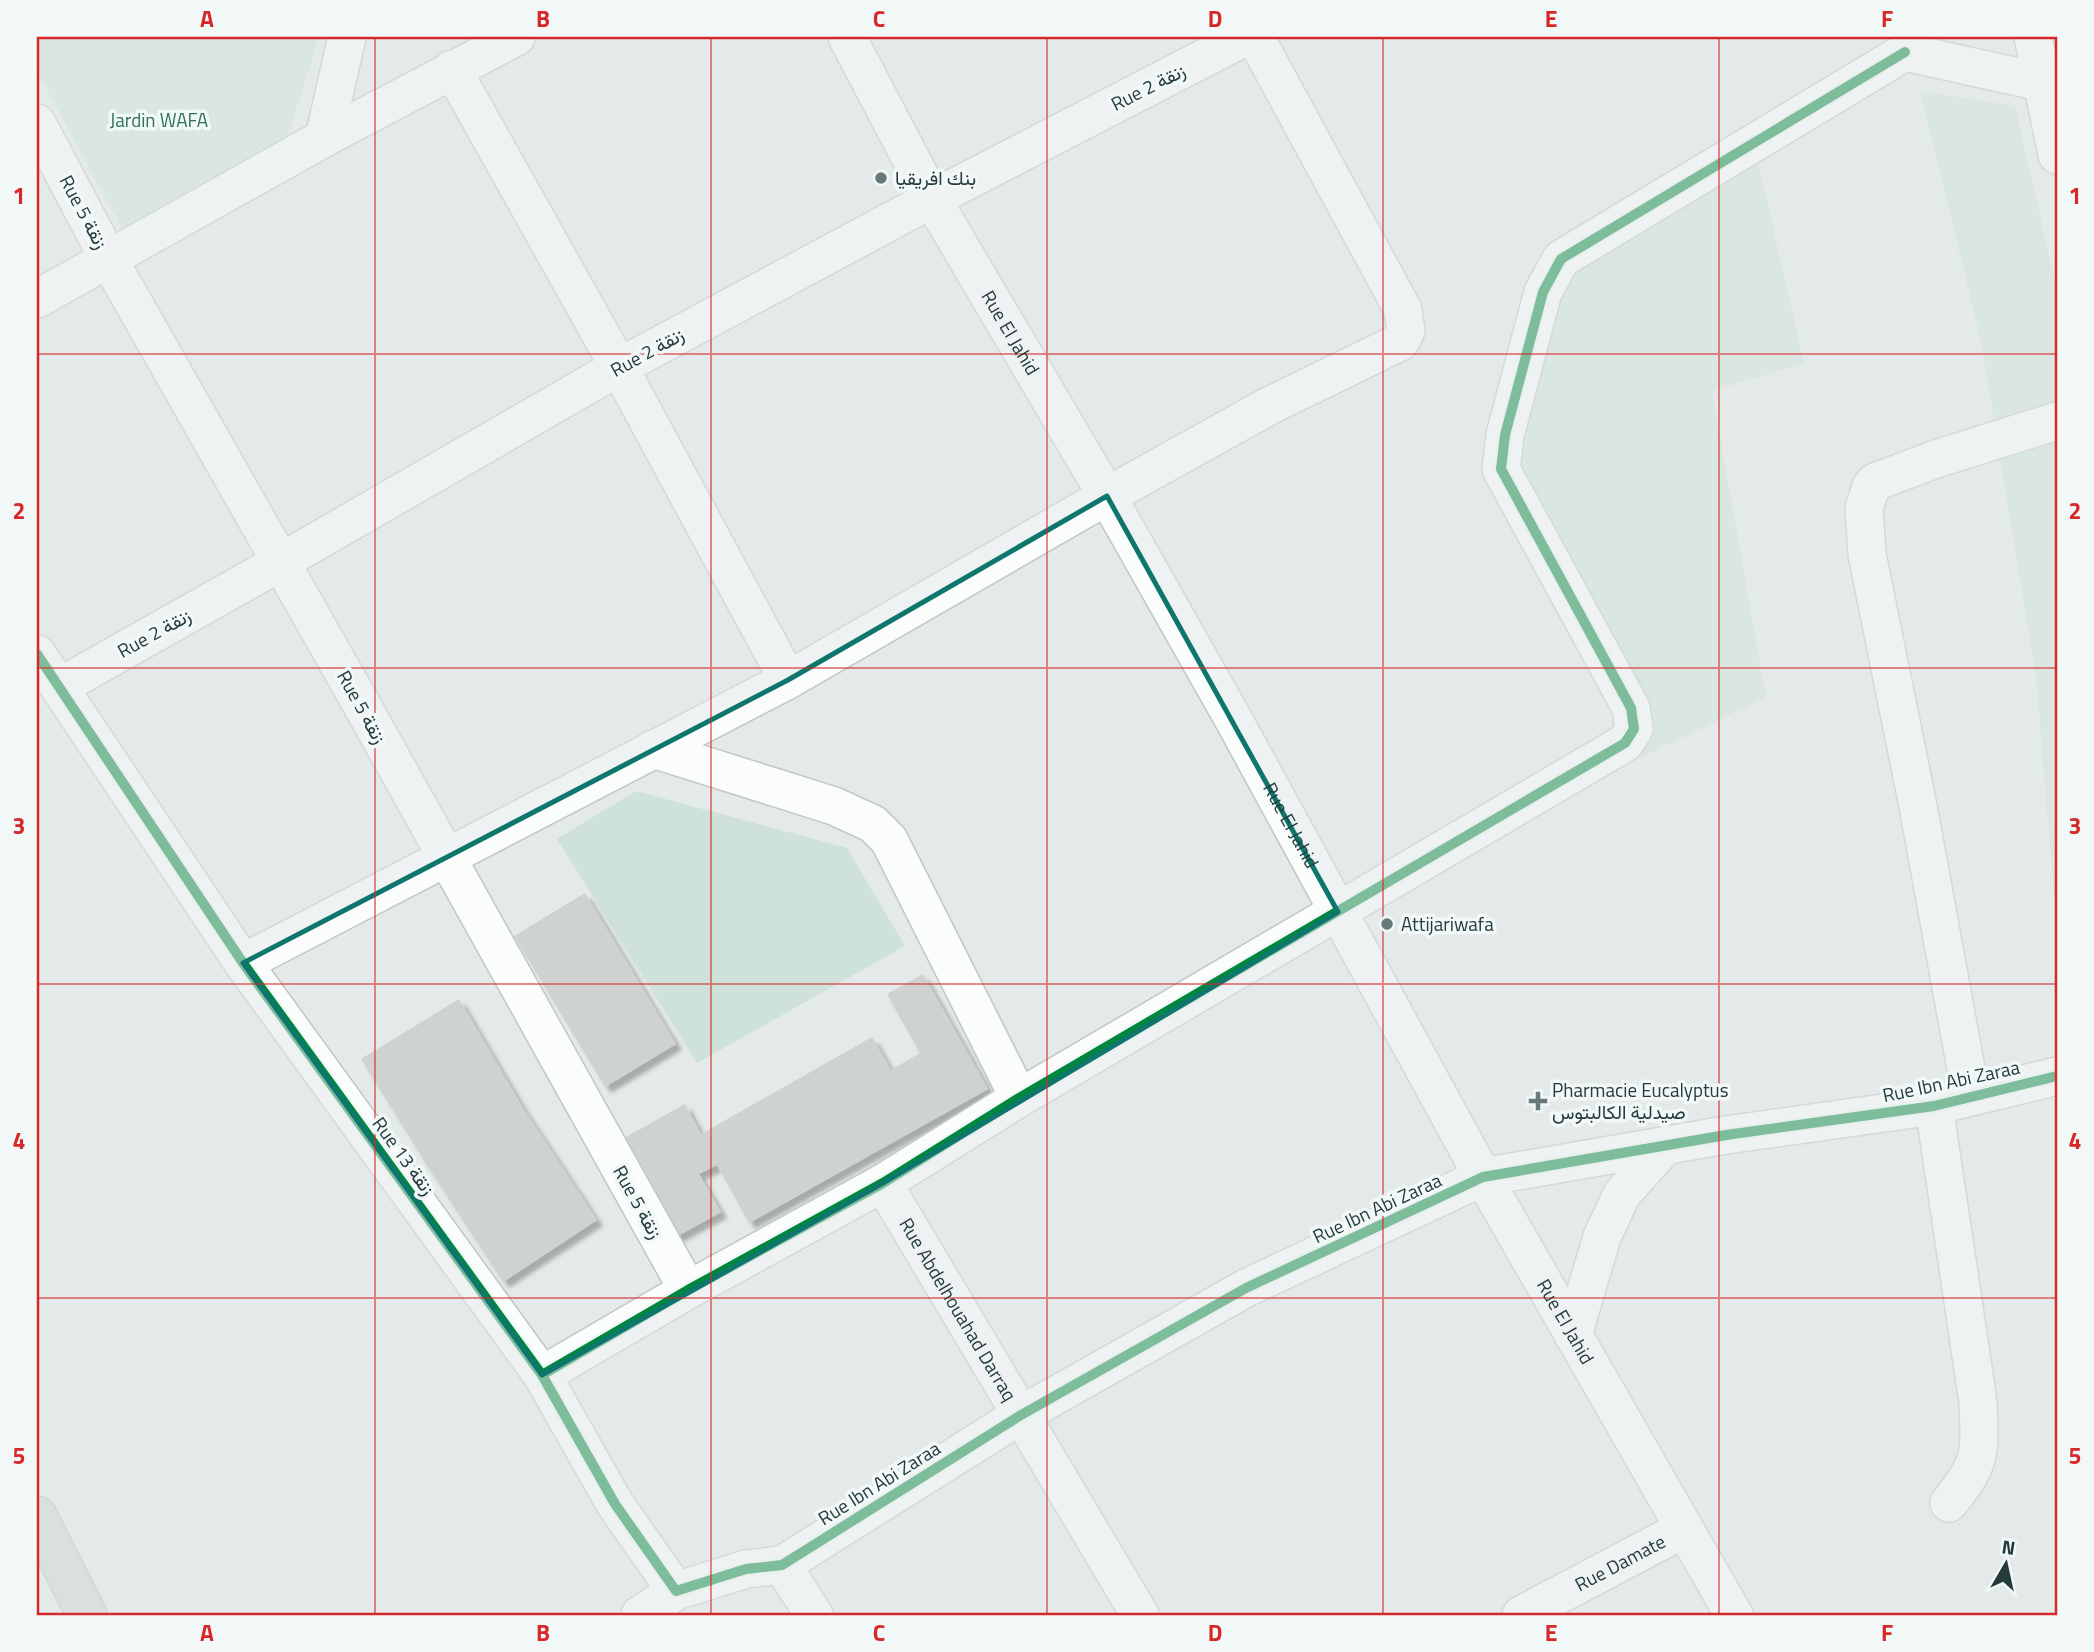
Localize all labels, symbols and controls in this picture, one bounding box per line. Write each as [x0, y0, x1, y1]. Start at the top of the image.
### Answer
text: A [200, 1, 214, 36]
text: B [536, 1, 550, 36]
text: C [873, 1, 885, 36]
text: D [1208, 1, 1222, 36]
text: E [1545, 1, 1557, 36]
text: F [1881, 1, 1893, 36]
street label: Rue 2 زنقة [1105, 55, 1190, 118]
park label: Jardin WAFA [110, 105, 208, 134]
place label: بنك افريقيا [895, 163, 976, 192]
street label: Rue 5 زنقة [53, 170, 116, 254]
marker: بنك افريقيا [873, 170, 889, 186]
text: 1 [13, 178, 25, 213]
text: 1 [2069, 178, 2081, 213]
street label: Rue El Jahid [975, 284, 1048, 380]
street label: Rue 2 زنقة [605, 319, 689, 384]
text: 2 [13, 493, 25, 528]
text: 2 [2069, 493, 2081, 528]
street label: Rue 2 زنقة [112, 600, 196, 665]
street label: Rue 5 زنقة [330, 665, 395, 749]
street label: Rue El Jahid [1256, 777, 1327, 873]
text: 3 [13, 808, 25, 843]
text: 3 [2069, 808, 2081, 843]
place label: Attijariwafa [1401, 909, 1494, 938]
marker: Attijariwafa [1379, 916, 1395, 932]
street label: Rue Ibn Abi Zaraa [1880, 1052, 2023, 1109]
place label: Pharmacie Eucalyptus صيدلية الكالبتوس [1552, 1075, 1729, 1126]
marker: Pharmacie Eucalyptus صيدلية الكالبتوس [1530, 1093, 1546, 1109]
street label: Rue 13 زنقة [366, 1110, 443, 1201]
text: 4 [13, 1123, 25, 1158]
text: 4 [2069, 1123, 2081, 1158]
street label: Rue 5 زنقة [606, 1160, 671, 1244]
street label: Rue Ibn Abi Zaraa [1307, 1165, 1447, 1250]
street label: Rue Abdelhouahad Darraq [893, 1212, 1025, 1406]
street label: Rue El Jahid [1530, 1273, 1602, 1369]
street label: Rue Ibn Abi Zaraa [812, 1433, 946, 1532]
text: 5 [13, 1438, 25, 1473]
text: 5 [2069, 1438, 2081, 1473]
street label: Rue Damate [1569, 1526, 1670, 1598]
north arrow [1972, 1530, 2042, 1600]
text: N [2000, 1531, 2018, 1562]
text: A [200, 1615, 214, 1650]
text: B [536, 1615, 550, 1650]
text: C [873, 1615, 885, 1650]
text: D [1208, 1615, 1222, 1650]
text: E [1545, 1615, 1557, 1650]
text: F [1881, 1615, 1893, 1650]

